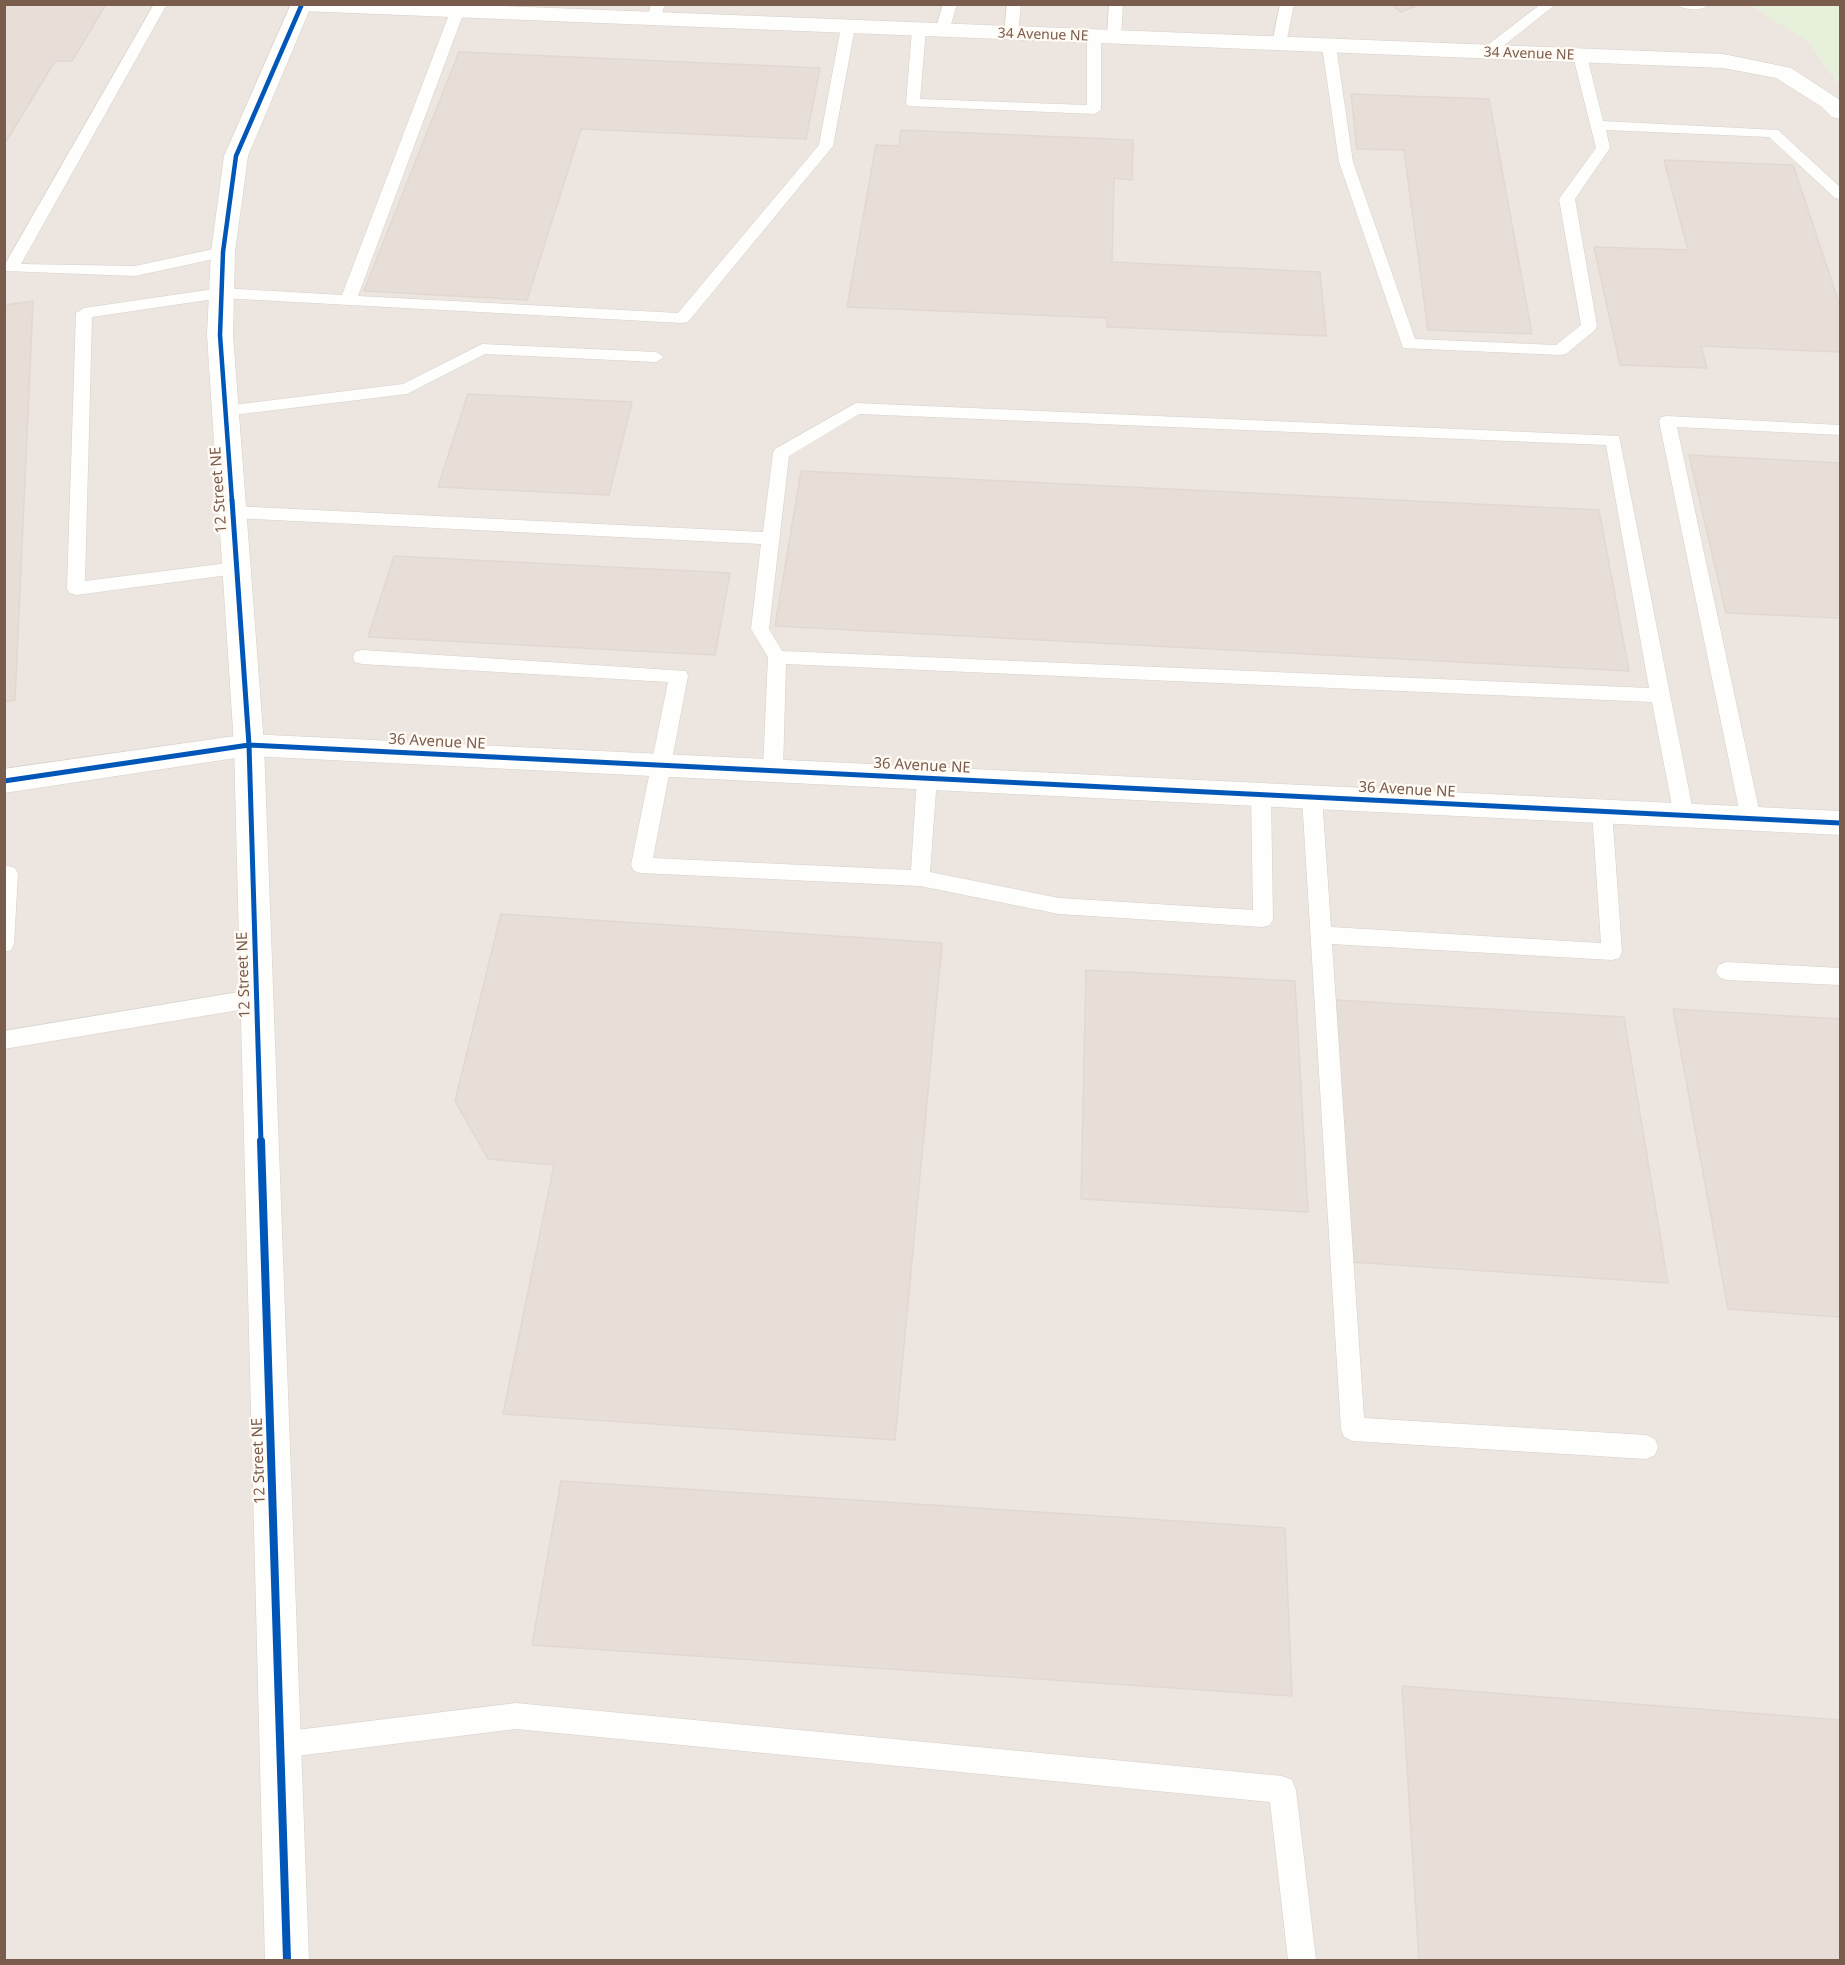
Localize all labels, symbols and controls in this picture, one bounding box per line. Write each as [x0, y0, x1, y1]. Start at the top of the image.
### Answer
street label: 34 Avenue NE [997, 25, 1089, 45]
street label: 34 Avenue NE [1483, 44, 1575, 64]
street label: 12 Street NE [207, 446, 231, 534]
street label: 36 Avenue NE [388, 730, 486, 754]
street label: 36 Avenue NE [873, 754, 971, 778]
street label: 36 Avenue NE [1358, 778, 1456, 802]
street label: 12 Street NE [233, 931, 255, 1019]
street label: 12 Street NE [248, 1417, 270, 1505]

